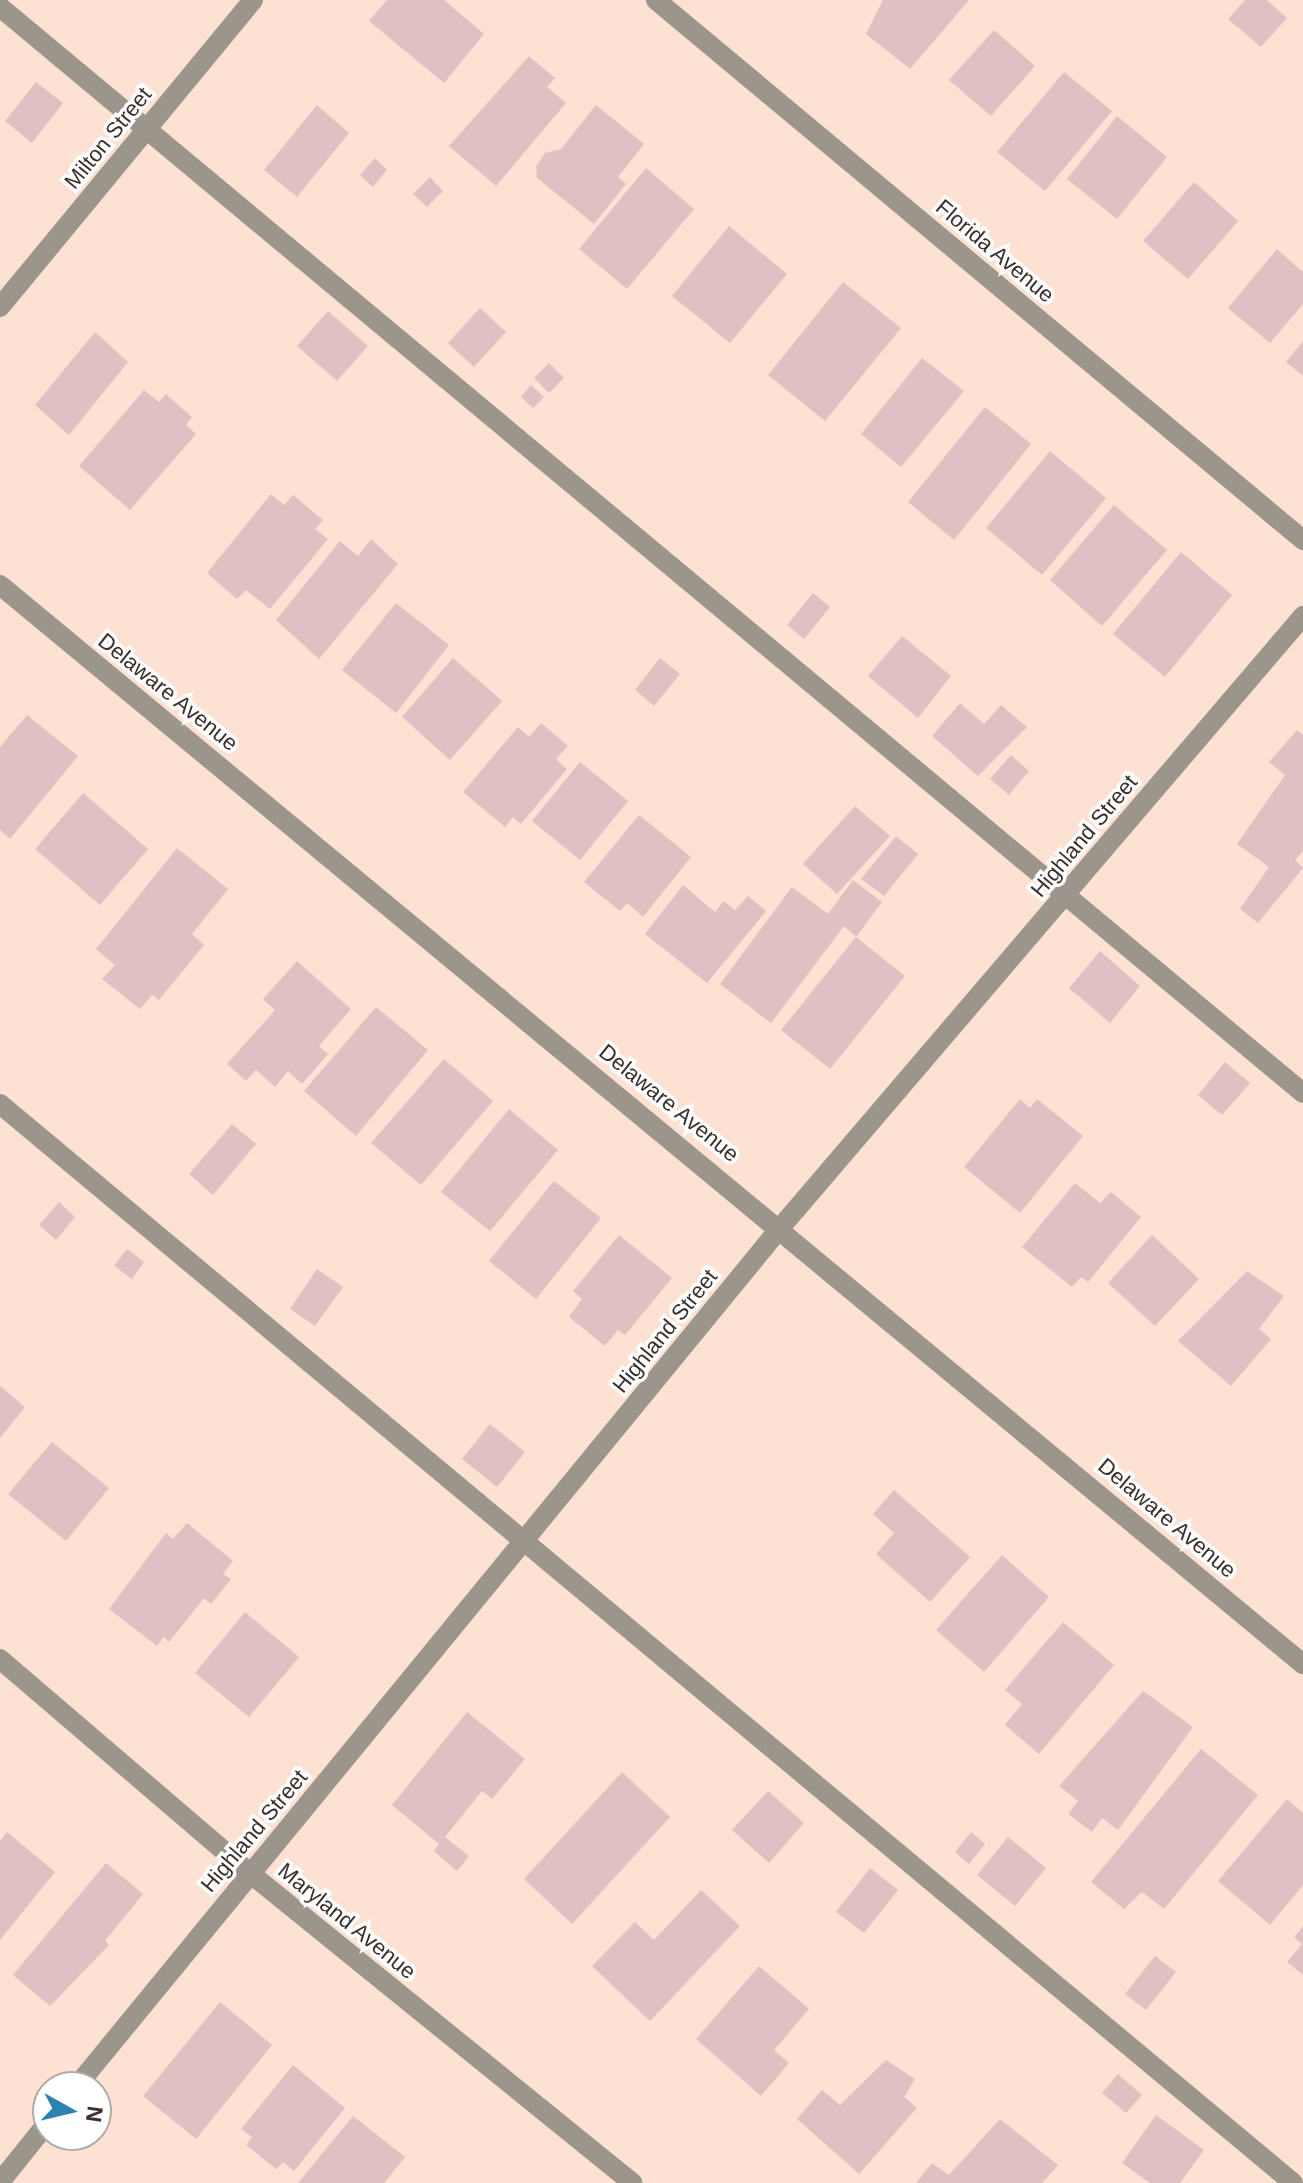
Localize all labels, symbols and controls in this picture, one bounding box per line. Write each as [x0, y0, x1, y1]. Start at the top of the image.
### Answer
street label: Milton Street [59, 82, 157, 194]
street label: Florida Avenue [930, 193, 1060, 309]
street label: Delaware Avenue [92, 627, 244, 757]
street label: Highland Street [1025, 769, 1143, 903]
street label: Delaware Avenue [593, 1038, 745, 1168]
street label: Highland Street [607, 1264, 723, 1398]
street label: Delaware Avenue [1092, 1452, 1242, 1584]
street label: Highland Street [195, 1764, 313, 1898]
street label: Maryland Avenue [272, 1857, 422, 1985]
north arrow [32, 2071, 112, 2151]
text: N [81, 2105, 108, 2124]

